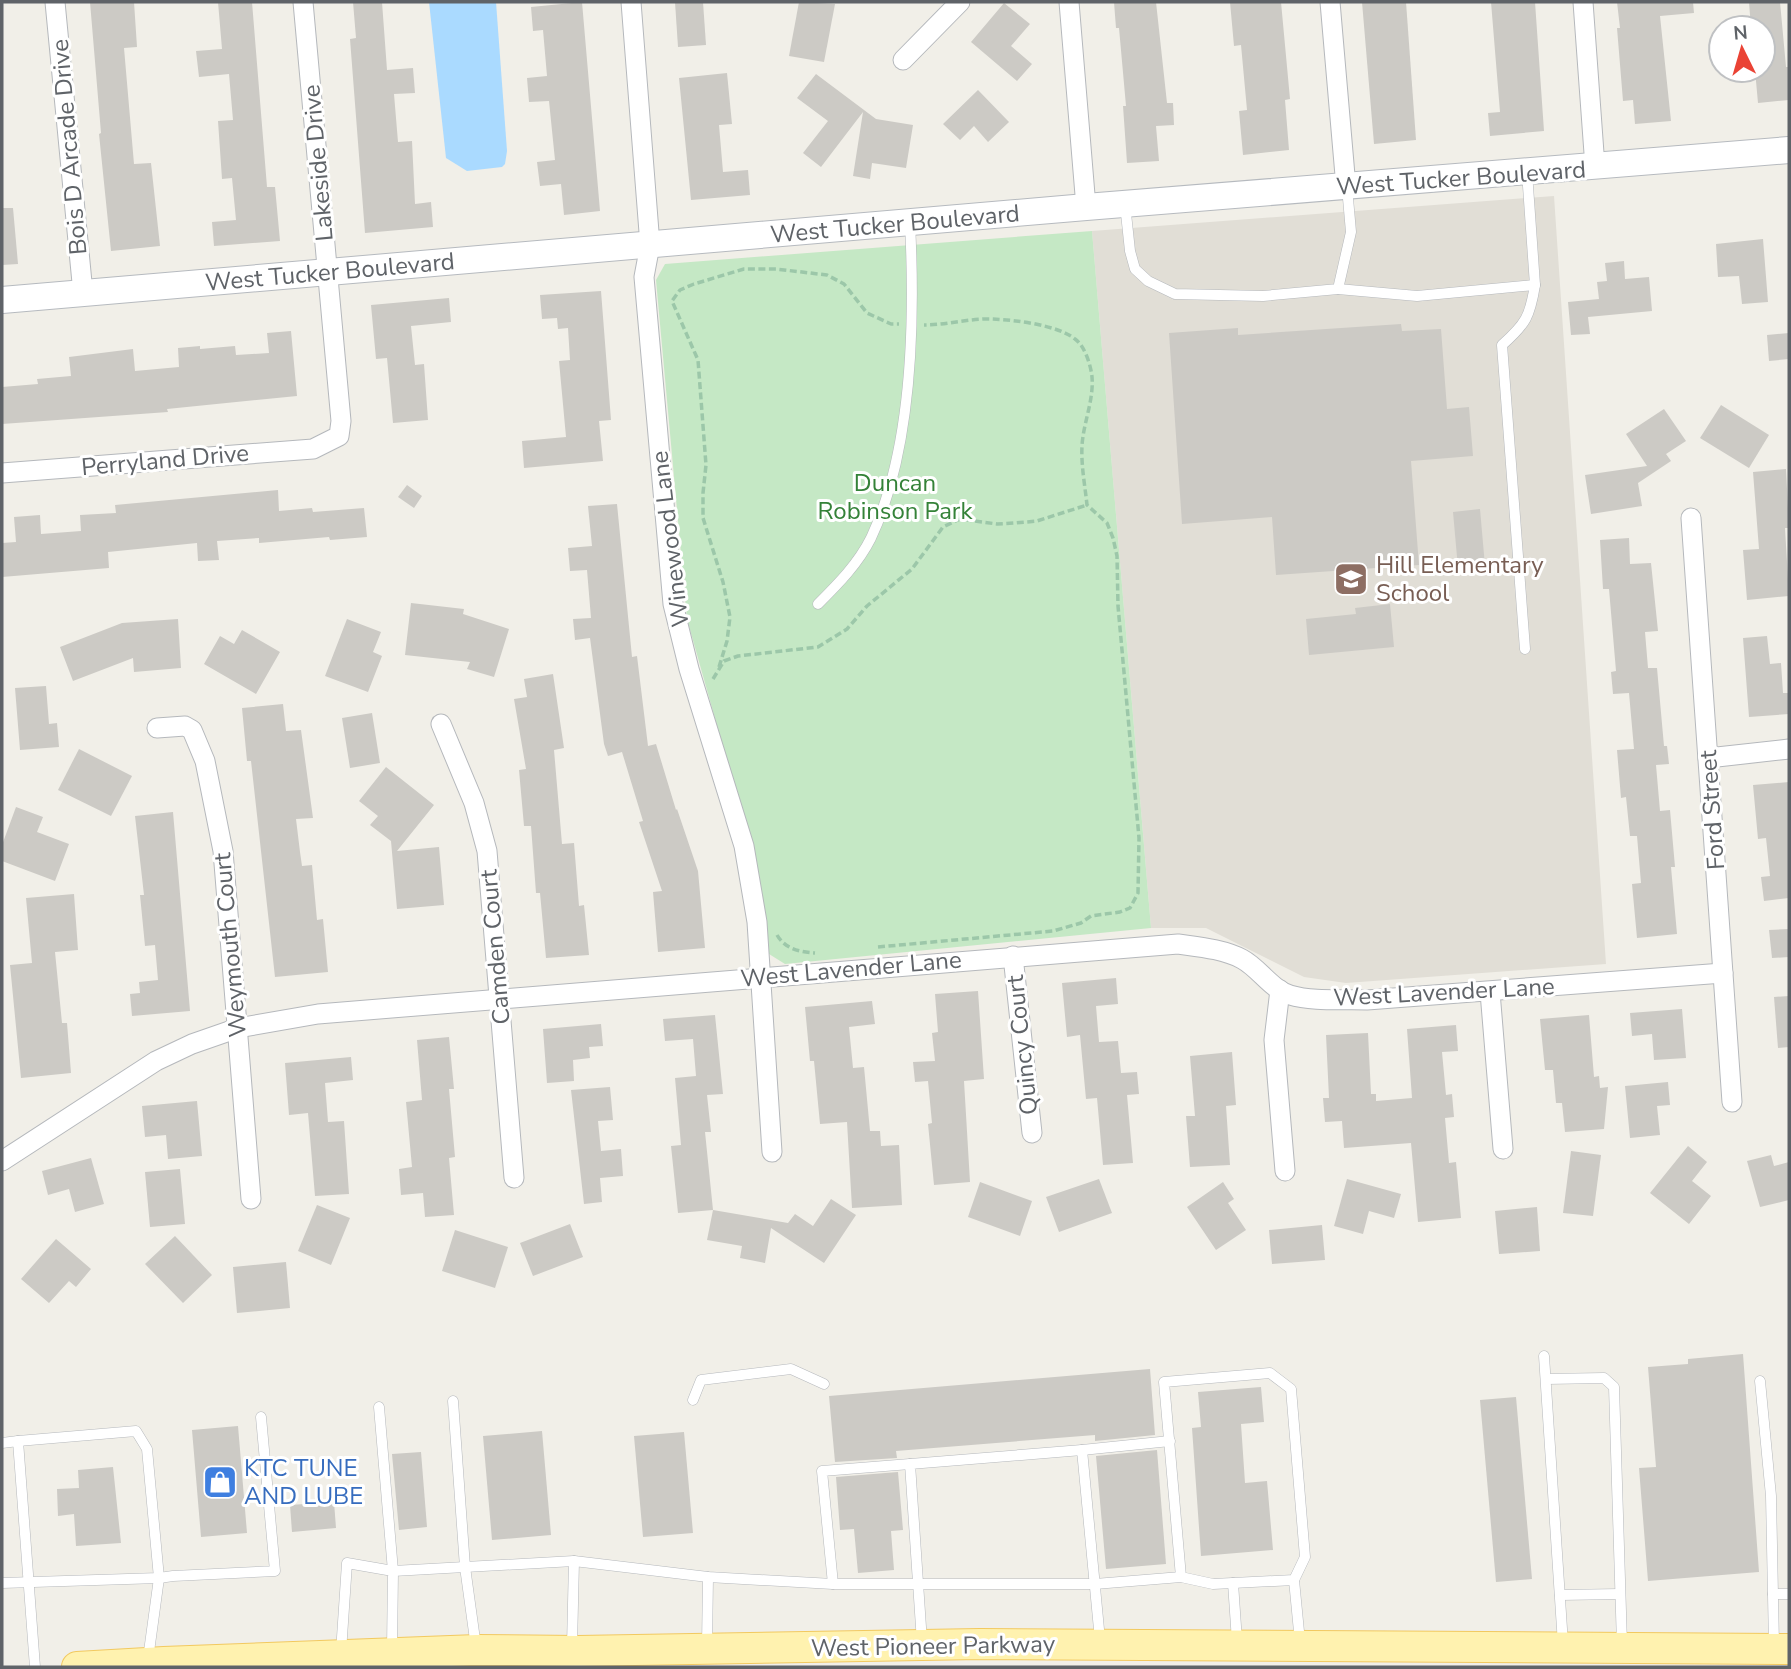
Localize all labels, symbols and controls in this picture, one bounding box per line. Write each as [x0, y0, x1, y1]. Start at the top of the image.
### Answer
north arrow [1707, 14, 1777, 84]
text: N [1732, 19, 1749, 47]
street label: Bois D Arcade Drive [44, 38, 94, 256]
street label: Lakeside Drive [295, 83, 341, 243]
street label: West Tucker Boulevard [1335, 153, 1587, 203]
street label: West Tucker Boulevard [769, 197, 1021, 251]
street label: West Tucker Boulevard [204, 245, 456, 299]
street label: Perryland Drive [80, 437, 250, 483]
street label: Winewood Lane [643, 449, 697, 629]
park label: Duncan Robinson Park [818, 467, 973, 527]
place label: Hill Elementary School [1376, 549, 1544, 609]
school or university icon: Hill Elementary School [1332, 560, 1370, 598]
street label: Ford Street [1692, 748, 1732, 871]
street label: Weymouth Court [206, 851, 254, 1039]
street label: Camden Court [472, 868, 518, 1026]
street label: West Lavender Lane [739, 943, 963, 995]
street label: West Lavender Lane [1332, 970, 1556, 1014]
street label: Quincy Court [999, 973, 1045, 1117]
place label: KTC TUNE AND LUBE [244, 1452, 363, 1512]
shop icon: KTC TUNE AND LUBE [201, 1463, 239, 1501]
street label: West Pioneer Parkway [811, 1628, 1056, 1664]

